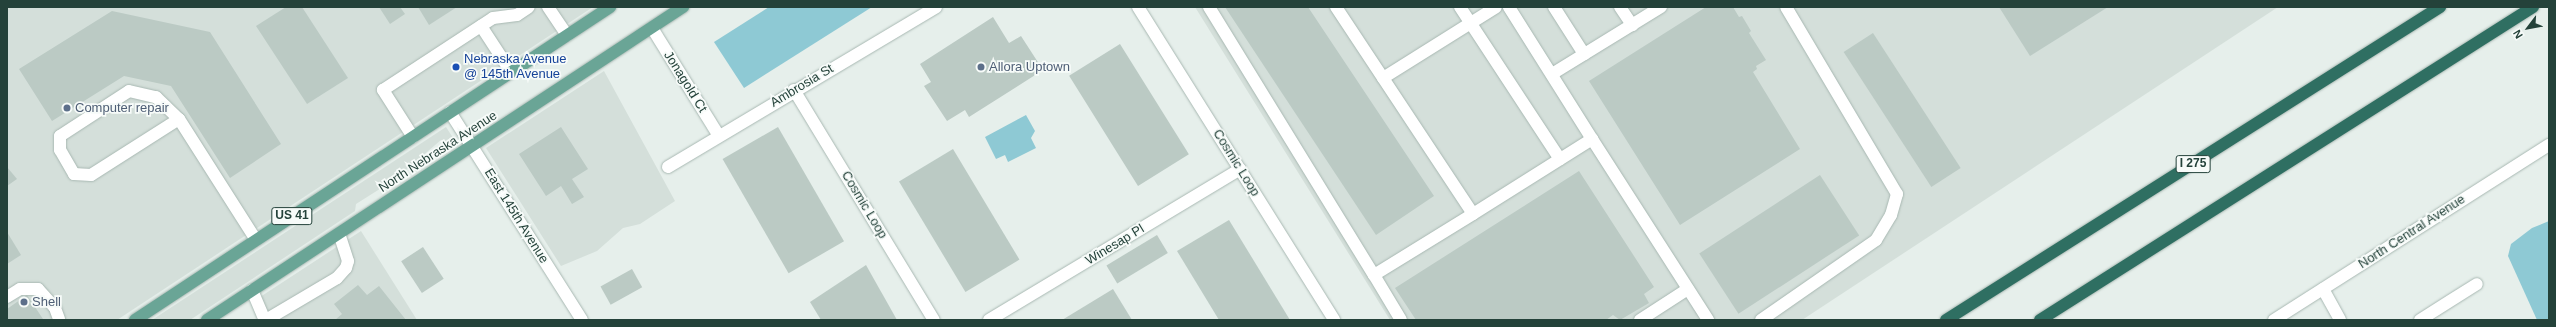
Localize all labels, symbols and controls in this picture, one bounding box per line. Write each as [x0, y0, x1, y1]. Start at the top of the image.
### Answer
north arrow [2508, 8, 2548, 48]
text: N [2511, 28, 2525, 41]
street label: Jonagold Ct [660, 48, 710, 116]
place label: Nebraska Avenue @ 145th Avenue [464, 52, 567, 83]
place label: Allora Uptown [989, 59, 1070, 75]
street label: Ambrosia St [768, 61, 836, 111]
marker: Nebraska Avenue @ 145th Avenue [451, 62, 461, 72]
marker: Allora Uptown [976, 62, 986, 72]
place label: Computer repair [75, 100, 169, 116]
marker: Computer repair [62, 103, 72, 113]
street label: North Nebraska Avenue [376, 108, 500, 196]
street label: Cosmic Loop [1209, 127, 1263, 199]
road number: I 275 [2175, 154, 2211, 174]
street label: East 145th Avenue [480, 165, 552, 267]
street label: Cosmic Loop [838, 168, 890, 242]
street label: North Central Avenue [2355, 191, 2469, 273]
road number: US 41 [271, 206, 313, 226]
street label: Winesap Pl [1083, 221, 1147, 269]
place label: Shell [32, 294, 61, 310]
marker: Shell [19, 297, 29, 307]

